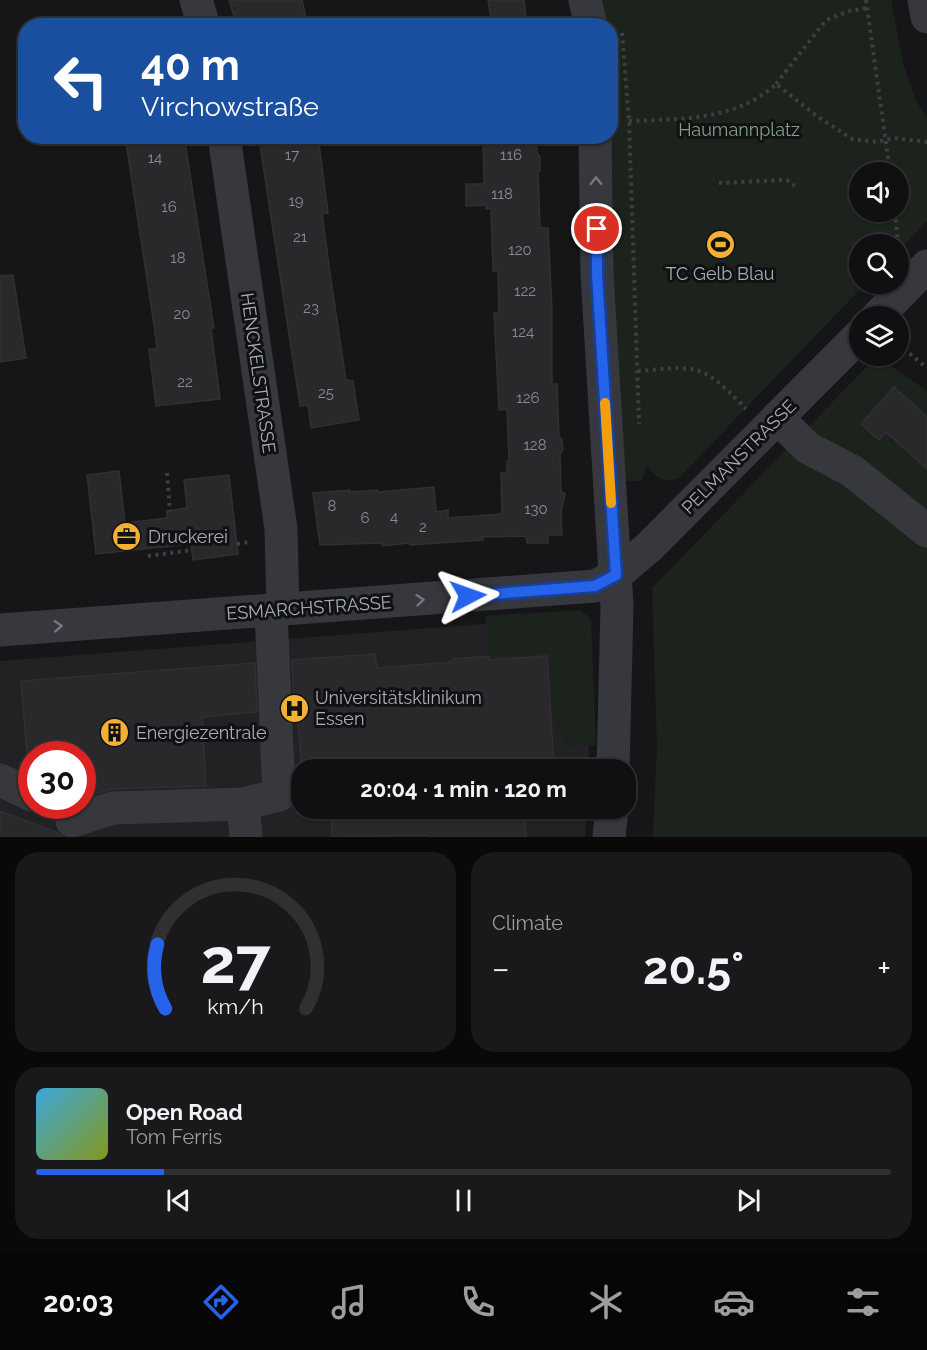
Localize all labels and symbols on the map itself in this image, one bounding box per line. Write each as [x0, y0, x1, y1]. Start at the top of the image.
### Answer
park label: Haumannplatz [678, 119, 800, 140]
house number: 17 [285, 146, 299, 164]
house number: 116 [500, 146, 522, 164]
house number: 14 [148, 149, 162, 167]
one-way arrow [590, 177, 602, 186]
house number: 118 [491, 185, 513, 203]
house number: 19 [288, 192, 304, 210]
house number: 16 [161, 198, 177, 216]
pin [571, 203, 622, 254]
house number: 21 [293, 228, 308, 246]
sports icon: TC Gelb Blau [704, 229, 736, 261]
house number: 120 [508, 241, 532, 259]
house number: 18 [170, 249, 186, 267]
place label: TC Gelb Blau [666, 263, 774, 284]
house number: 122 [514, 282, 536, 300]
street label: HENCKELSTRASSE [237, 291, 280, 455]
house number: 23 [303, 299, 319, 317]
house number: 20 [174, 305, 191, 323]
house number: 124 [512, 323, 534, 341]
house number: 22 [177, 373, 193, 391]
house number: 25 [318, 384, 334, 402]
house number: 126 [516, 389, 540, 407]
street label: PELMANSTRASSE [677, 395, 800, 518]
house number: 128 [523, 436, 547, 454]
house number: 8 [328, 497, 337, 515]
house number: 130 [524, 500, 548, 518]
house number: 4 [390, 508, 398, 526]
house number: 6 [360, 509, 370, 527]
house number: 2 [419, 518, 427, 536]
office icon: Druckerei [111, 521, 143, 553]
place label: Druckerei [148, 526, 228, 547]
position arrow [436, 564, 500, 628]
street label: ESMARCHSTRASSE [226, 591, 392, 624]
one-way arrow [416, 593, 425, 606]
one-way arrow [54, 620, 63, 633]
place label: Universitätsklinikum Essen [315, 687, 482, 729]
hospital icon: Universitätsklinikum Essen [278, 692, 310, 724]
building icon: Energiezentrale [99, 717, 131, 749]
place label: Energiezentrale [136, 722, 267, 743]
speed limit sign: 30 [18, 741, 96, 819]

